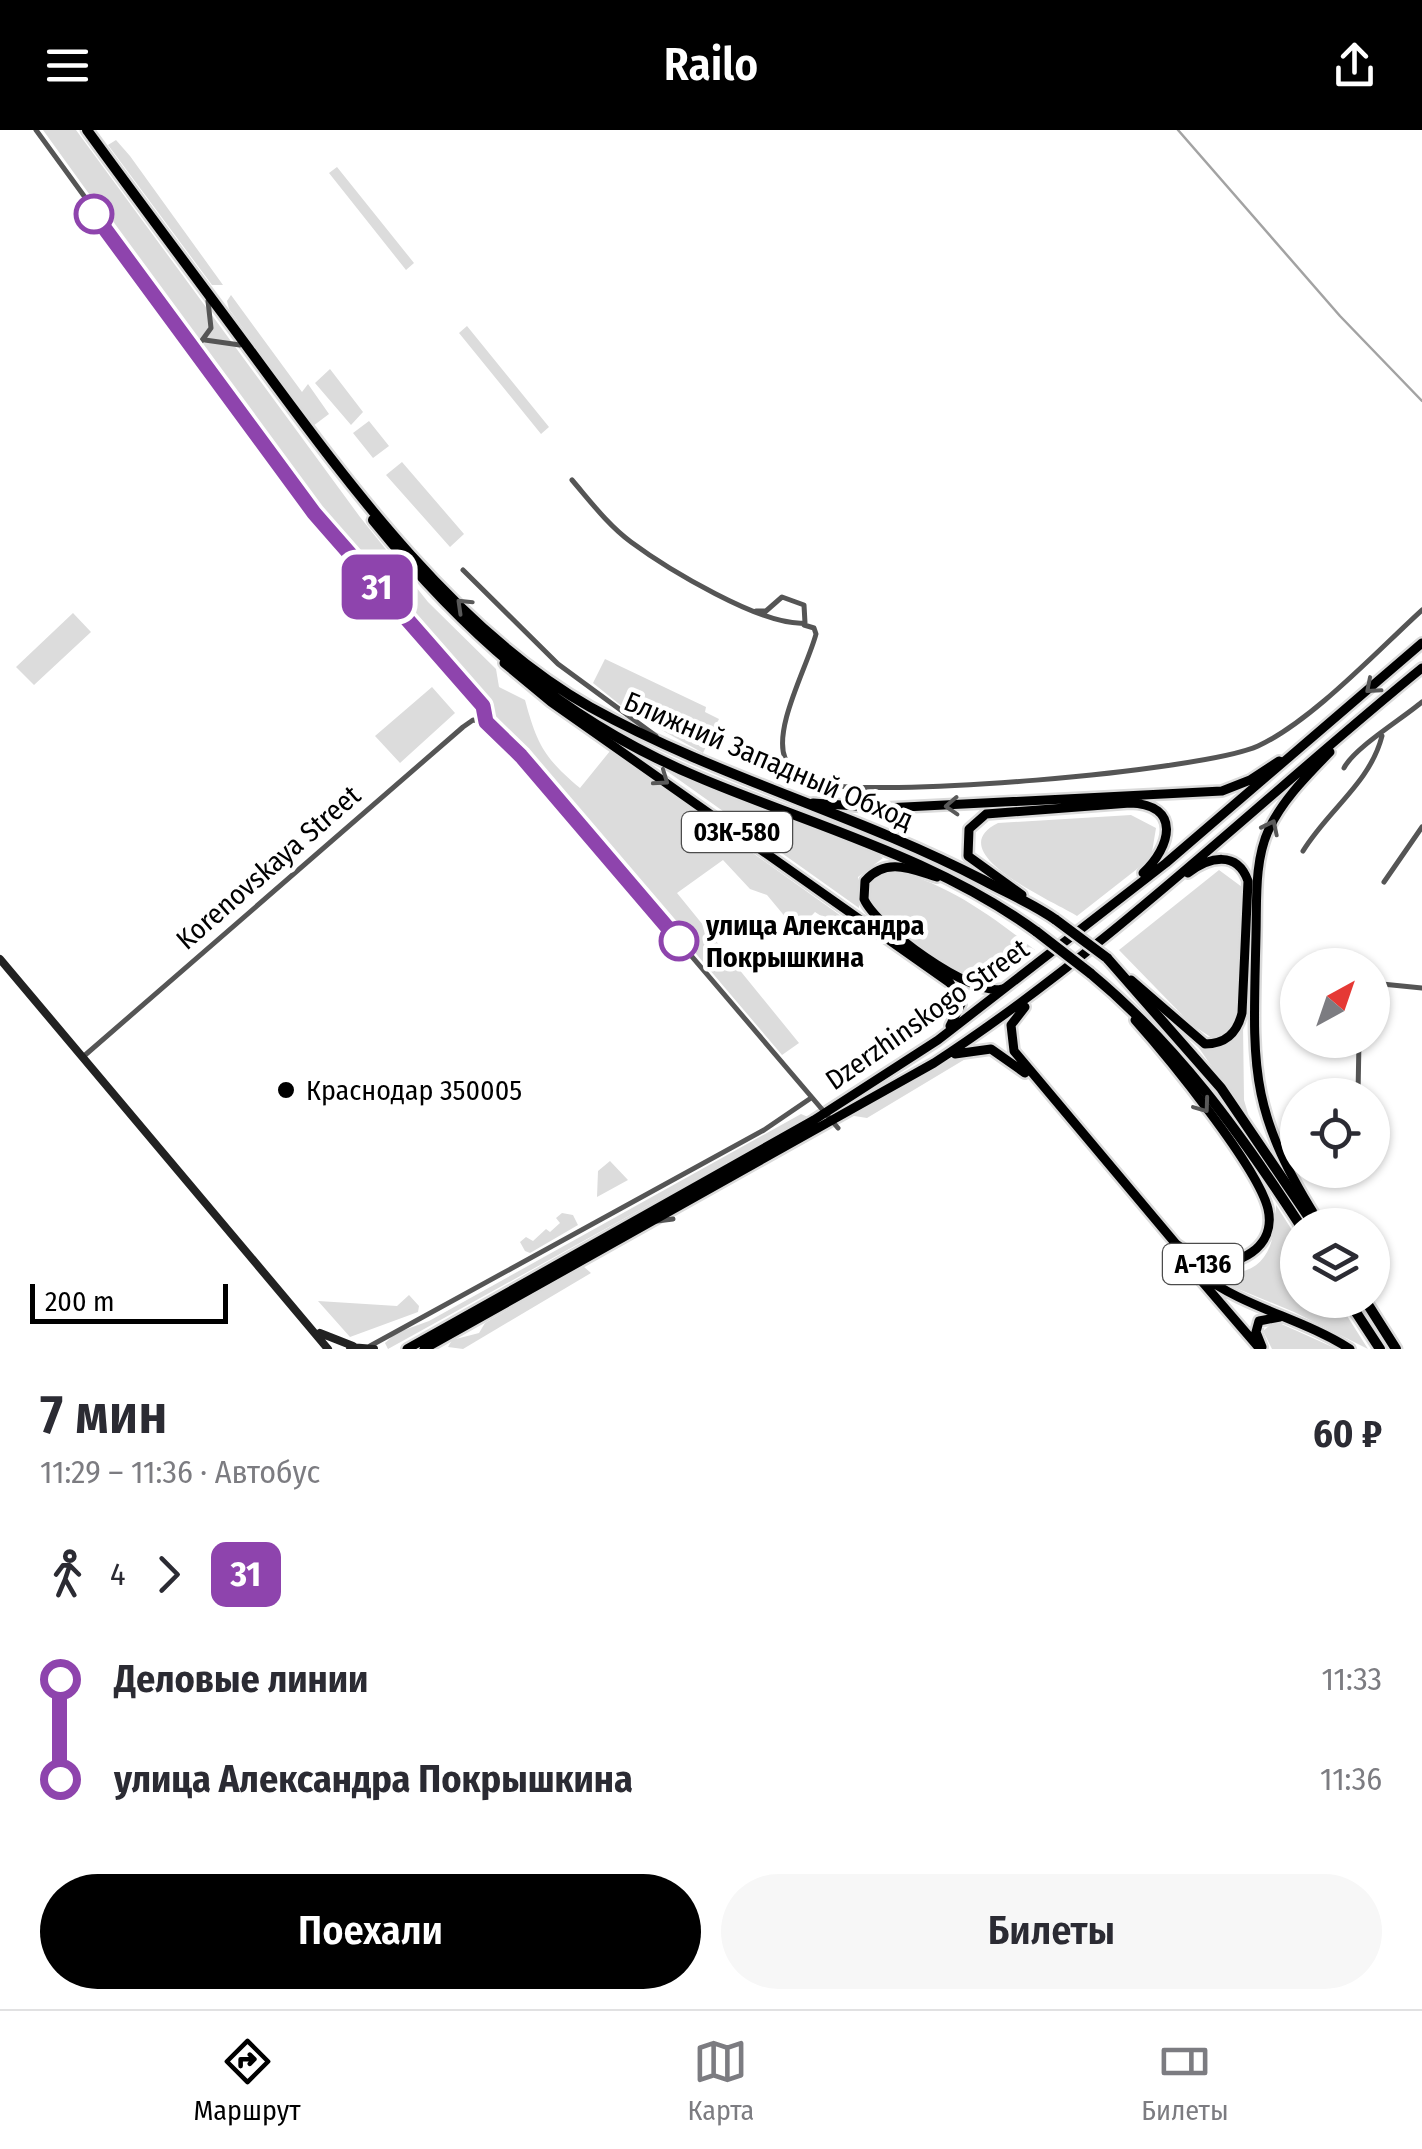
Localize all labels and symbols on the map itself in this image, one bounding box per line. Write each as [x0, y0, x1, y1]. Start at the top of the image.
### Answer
unlabelled marker [75, 195, 113, 233]
line badge: 31 [332, 554, 422, 620]
one-way arrow [456, 599, 475, 617]
one-way arrow [1365, 676, 1384, 694]
street label: Ближний Западный Обход [619, 685, 918, 836]
one-way arrow [651, 767, 669, 785]
street label: Korenovskaya Street [170, 778, 368, 956]
one-way arrow [944, 795, 960, 816]
road number: 03К-580 [682, 812, 792, 852]
one-way arrow [1259, 819, 1279, 837]
place label: улица Александра Покрышкина [705, 909, 925, 974]
marker: улица Александра Покрышкина [660, 922, 698, 960]
street label: Dzerzhinskogo Street [819, 932, 1036, 1097]
north arrow [1280, 948, 1390, 1058]
place label: Краснодар 350005 [306, 1074, 522, 1107]
marker: Краснодар 350005 [275, 1079, 297, 1101]
one-way arrow [1191, 1095, 1209, 1114]
road number: А-136 [1163, 1244, 1243, 1284]
scale bar [30, 1279, 228, 1324]

